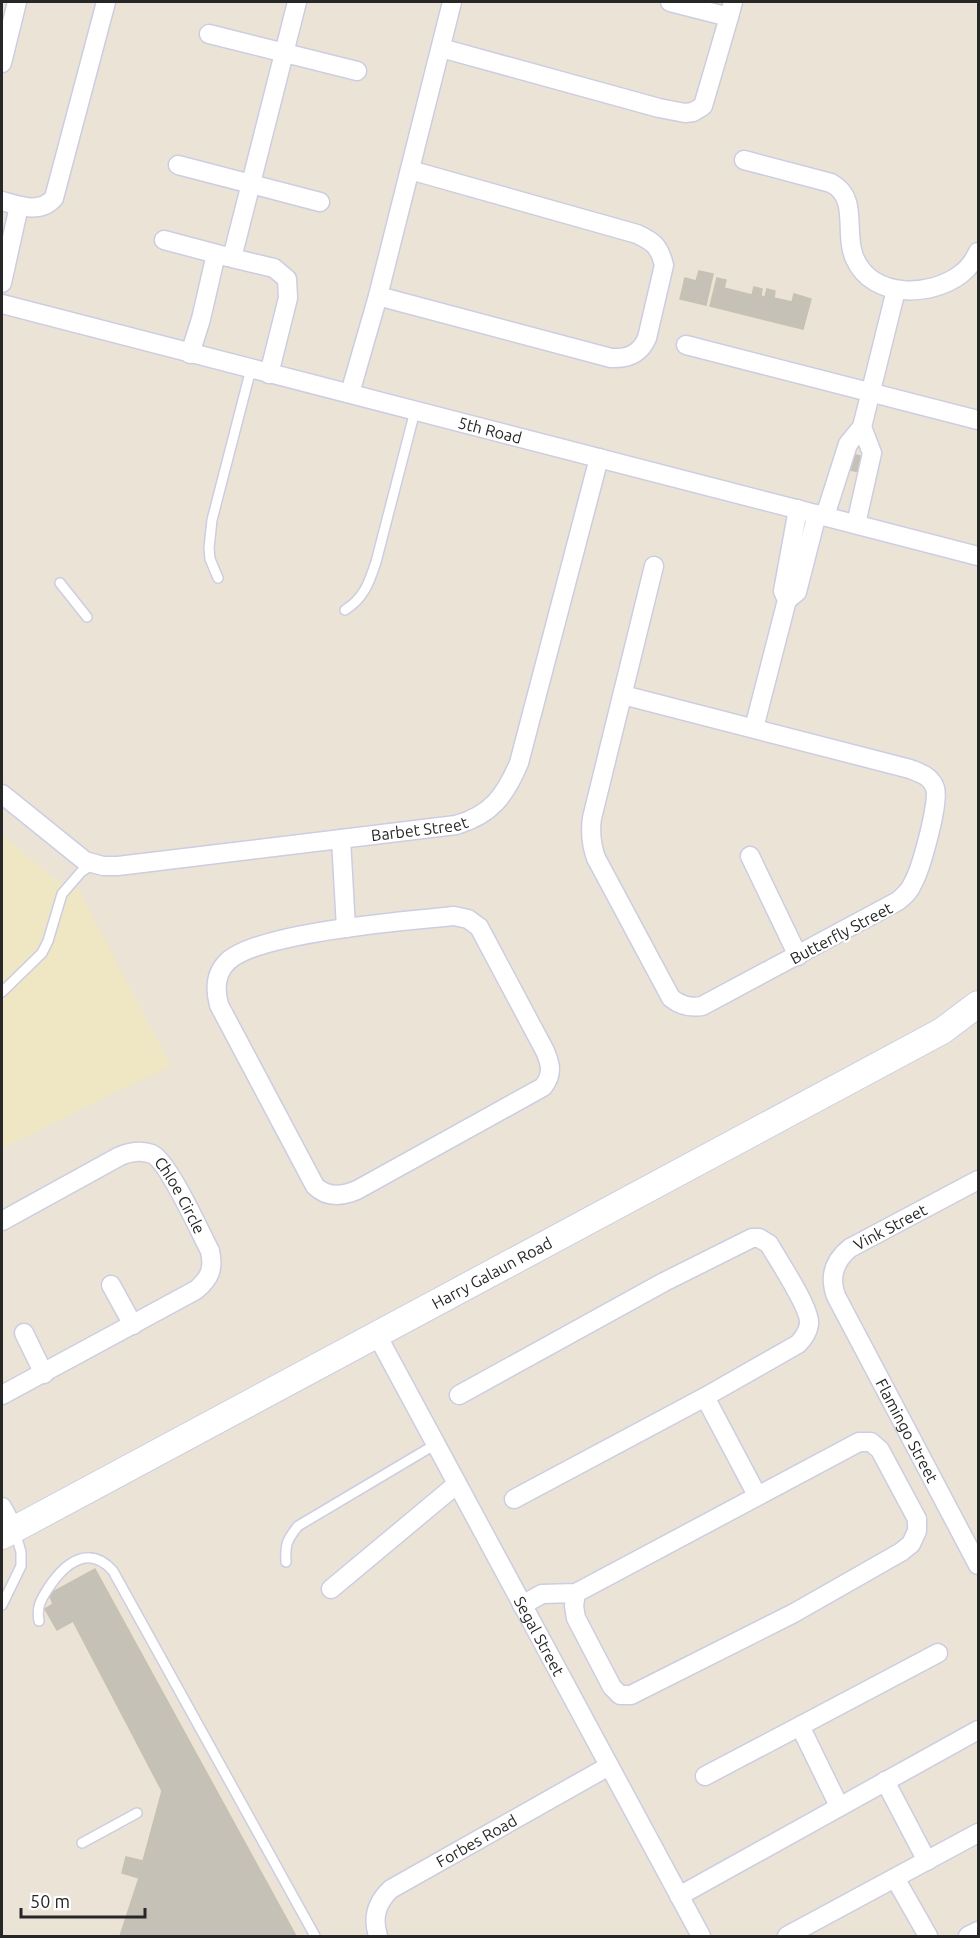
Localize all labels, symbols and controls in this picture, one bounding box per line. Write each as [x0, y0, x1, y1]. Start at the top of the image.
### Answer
street label: 5th Road [456, 413, 524, 447]
street label: Barbet Street [370, 812, 471, 844]
street label: Butterfly Street [787, 898, 896, 967]
street label: Chloe Circle [151, 1153, 209, 1236]
street label: Vink Street [850, 1200, 930, 1254]
street label: Harry Galaun Road [429, 1233, 555, 1312]
street label: Flamingo Street [872, 1376, 942, 1486]
street label: Segal Street [511, 1593, 568, 1679]
street label: Forbes Road [433, 1811, 520, 1871]
scale bar [21, 1881, 146, 1919]
text: 50 m [30, 1891, 70, 1911]

